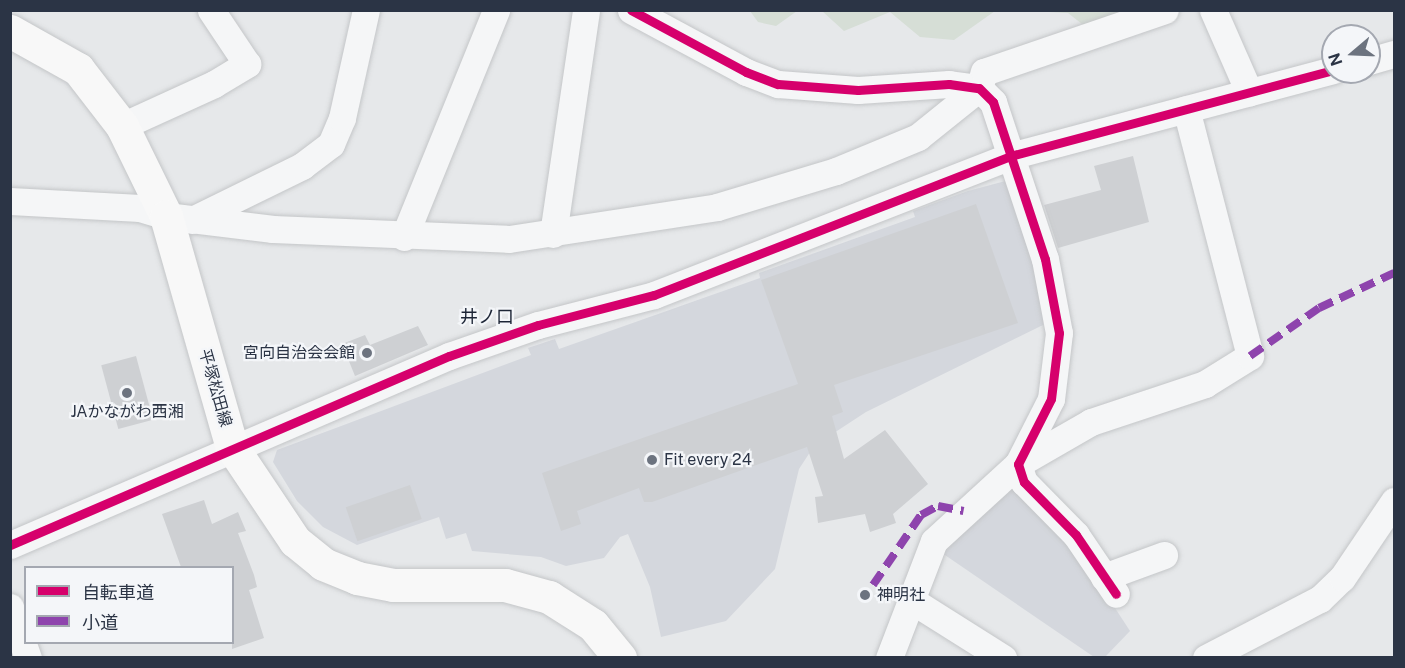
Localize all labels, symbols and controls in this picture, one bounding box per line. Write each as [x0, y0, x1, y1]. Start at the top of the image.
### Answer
north arrow [1321, 24, 1381, 84]
text: N [1324, 50, 1346, 68]
district label: 井ノ口 [460, 306, 514, 328]
place label: 宮向自治会会館 [243, 343, 355, 363]
marker: 宮向自治会会館 [360, 346, 374, 360]
street label: 平塚松田線 [195, 347, 235, 429]
marker: JAかながわ西湘 [120, 386, 134, 400]
place label: JAかながわ西湘 [70, 402, 184, 422]
place label: Fit every 24 [664, 450, 752, 470]
marker: Fit every 24 [645, 453, 659, 467]
legend [24, 566, 234, 644]
text: 自転車道 [82, 582, 154, 603]
place label: 神明社 [877, 585, 925, 605]
marker: 神明社 [858, 588, 872, 602]
text: 小道 [82, 612, 118, 633]

